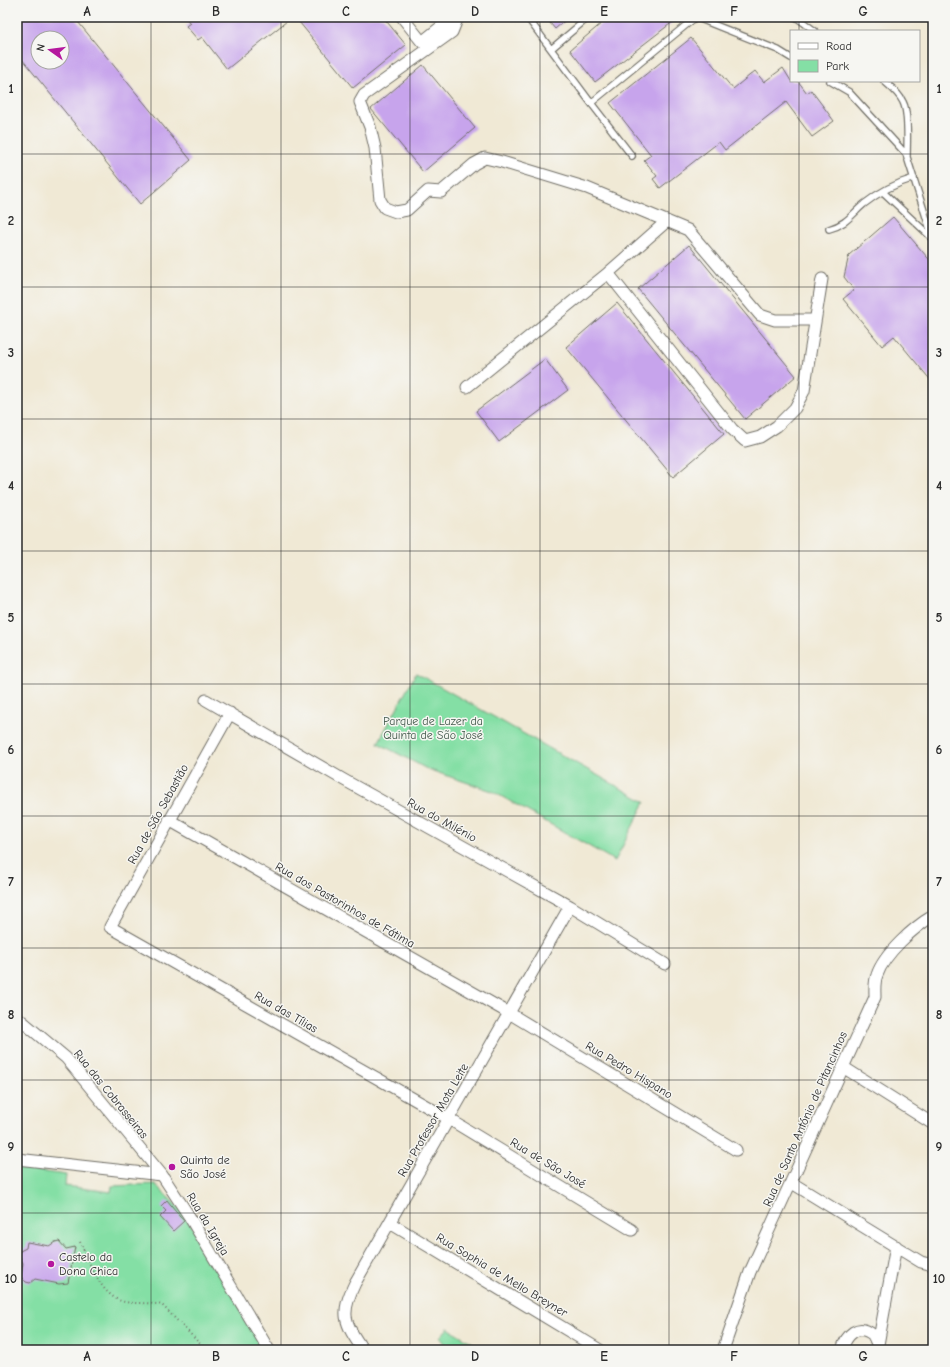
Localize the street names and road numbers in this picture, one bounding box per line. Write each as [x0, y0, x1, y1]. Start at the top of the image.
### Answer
street label: Rua de São Sebastião [125, 762, 191, 866]
street label: Rua do Milénio [405, 795, 479, 845]
street label: Rua dos Pastorinhos de Fátima [273, 859, 417, 951]
street label: Rua das Tílias [252, 988, 320, 1036]
street label: Rua de Santo António de Pitancinhos [760, 1029, 850, 1209]
street label: Rua Pedro Hispano [583, 1039, 675, 1101]
street label: Rua das Cobrasseiras [71, 1047, 151, 1141]
street label: Rua Professor Mota Leite [395, 1061, 471, 1179]
street label: Rua de São José [508, 1135, 588, 1191]
street label: Rua da Igreja [184, 1190, 232, 1258]
street label: Rua Sophia de Mello Breyner [434, 1230, 571, 1320]

